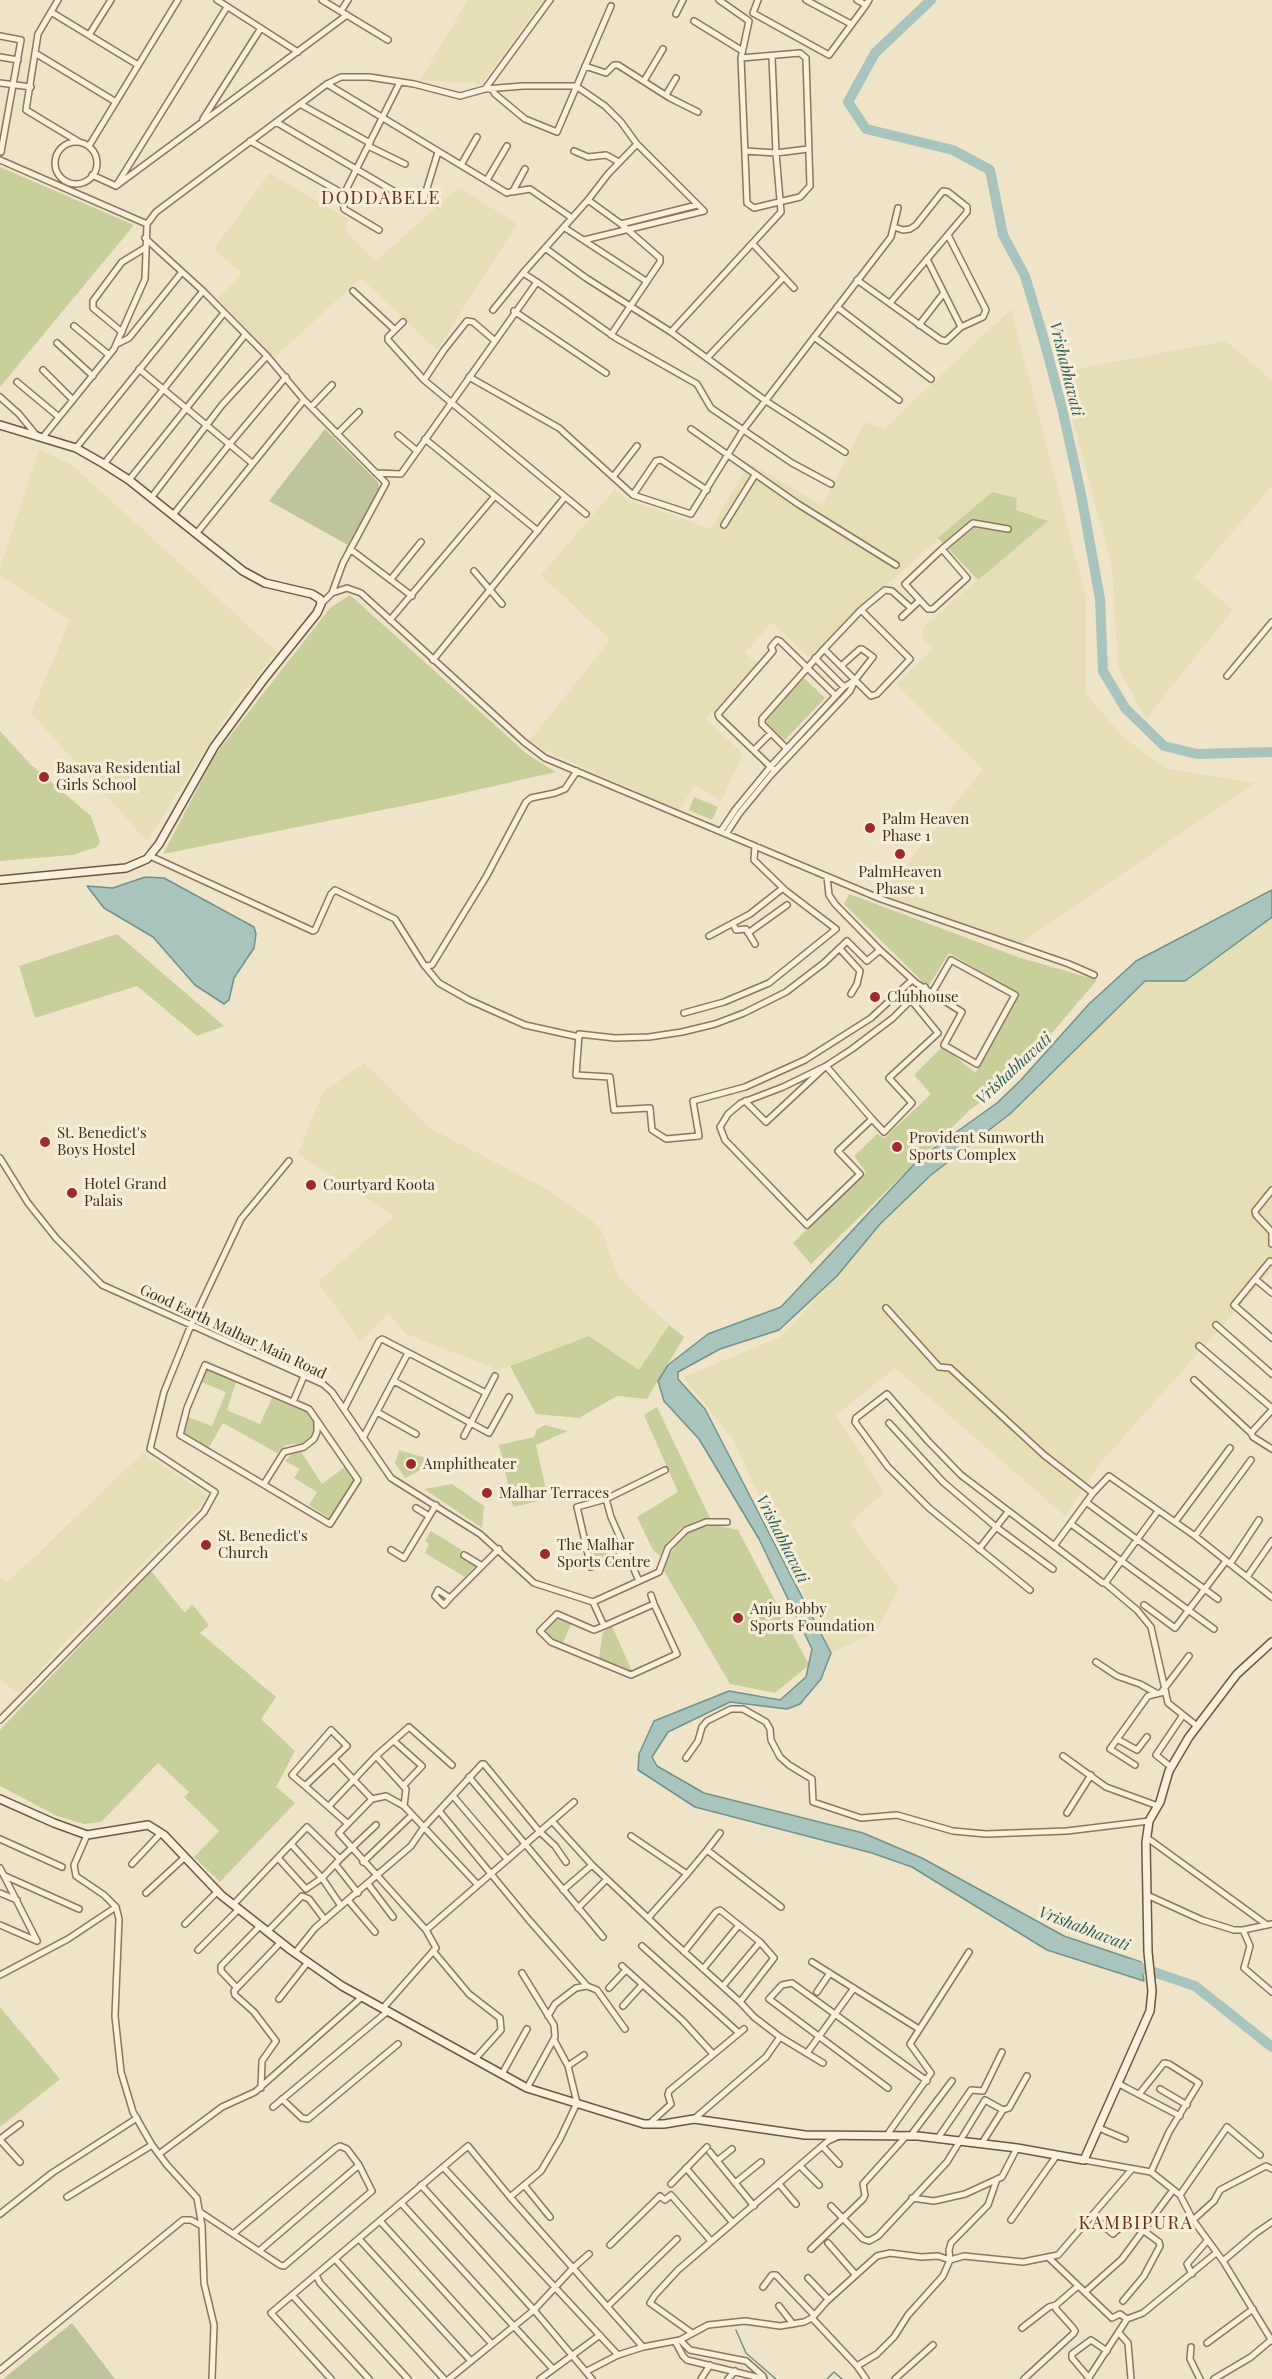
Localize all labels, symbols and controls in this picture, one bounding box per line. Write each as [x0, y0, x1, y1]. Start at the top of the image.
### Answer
district label: DODDABELE [321, 187, 441, 209]
water label: Vrishabhavati [1045, 320, 1087, 418]
place label: Basava Residential Girls School [56, 759, 180, 794]
marker: Basava Residential Girls School [37, 770, 51, 784]
place label: Palm Heaven Phase 1 [882, 810, 969, 845]
marker: Palm Heaven Phase 1 [863, 821, 877, 835]
marker: PalmHeaven Phase 1 [893, 847, 907, 861]
place label: PalmHeaven Phase 1 [858, 863, 942, 898]
place label: Clubhouse [887, 988, 959, 1006]
marker: Clubhouse [868, 990, 882, 1004]
water label: Vrishabhavati [972, 1029, 1056, 1109]
place label: St. Benedict's Boys Hostel [57, 1124, 147, 1159]
place label: Provident Sunworth Sports Complex [909, 1129, 1044, 1164]
marker: St. Benedict's Boys Hostel [38, 1135, 52, 1149]
marker: Provident Sunworth Sports Complex [890, 1140, 904, 1154]
place label: Hotel Grand Palais [84, 1175, 167, 1210]
place label: Courtyard Koota [323, 1176, 435, 1194]
marker: Courtyard Koota [304, 1178, 318, 1192]
marker: Hotel Grand Palais [65, 1186, 79, 1200]
street label: Good Earth Malhar Main Road [137, 1281, 329, 1383]
place label: Amphitheater [423, 1455, 516, 1473]
marker: Amphitheater [404, 1457, 418, 1471]
place label: Malhar Terraces [499, 1484, 609, 1502]
marker: Malhar Terraces [480, 1486, 494, 1500]
water label: Vrishabhavati [752, 1492, 812, 1586]
place label: St. Benedict's Church [218, 1527, 308, 1562]
place label: The Malhar Sports Centre [557, 1536, 651, 1571]
marker: St. Benedict's Church [199, 1538, 213, 1552]
marker: The Malhar Sports Centre [538, 1547, 552, 1561]
place label: Anju Bobby Sports Foundation [750, 1600, 875, 1635]
marker: Anju Bobby Sports Foundation [731, 1611, 745, 1625]
water label: Vrishabhavati [1035, 1903, 1133, 1955]
district label: KAMBIPURA [1079, 2212, 1193, 2234]

